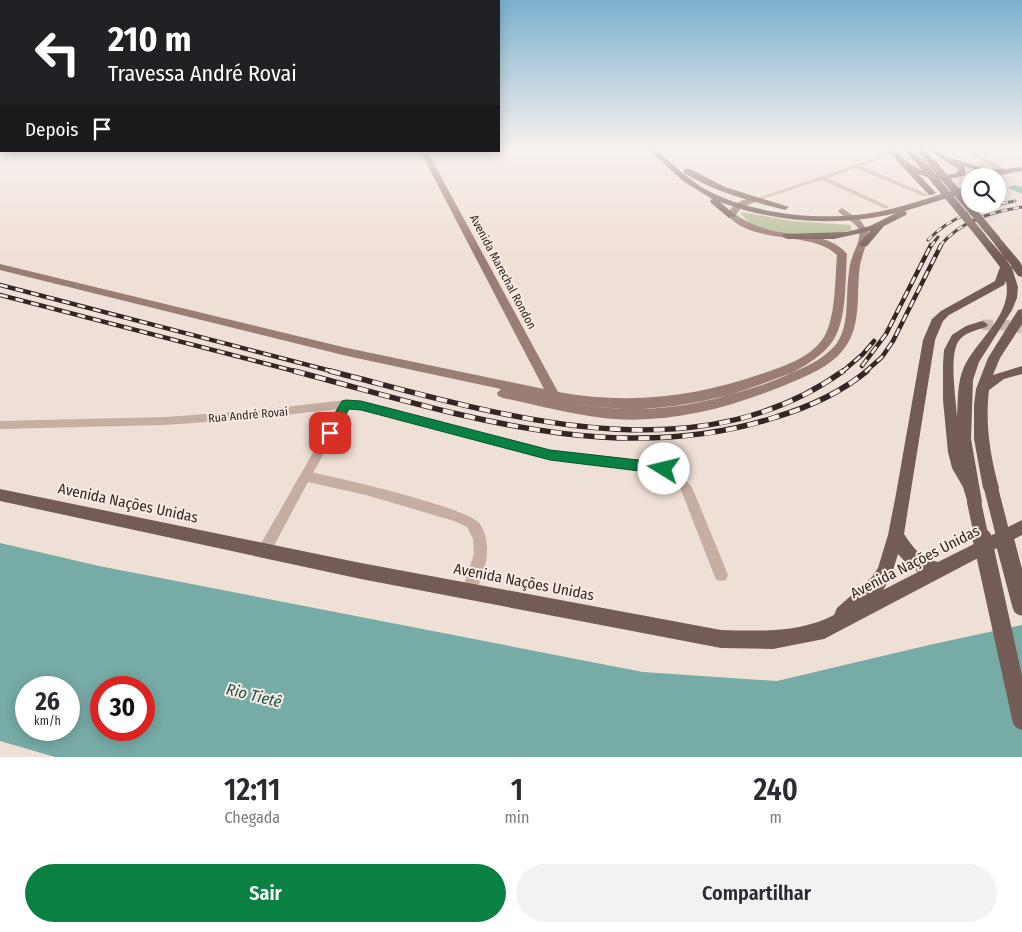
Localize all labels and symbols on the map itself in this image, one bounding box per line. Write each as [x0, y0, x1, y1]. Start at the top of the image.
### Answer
street label: Avenida Marechal Rondon [467, 212, 539, 332]
street label: Rua André Rovaí [208, 405, 288, 425]
pin [309, 412, 351, 454]
position arrow [637, 442, 689, 494]
street label: Avenida Nações Unidas [56, 479, 200, 527]
street label: Avenida Nações Unidas [847, 522, 983, 602]
street label: Avenida Nações Unidas [452, 560, 596, 604]
speed limit sign: 30 [90, 676, 155, 741]
water label: Rio Tietê [224, 679, 284, 712]

